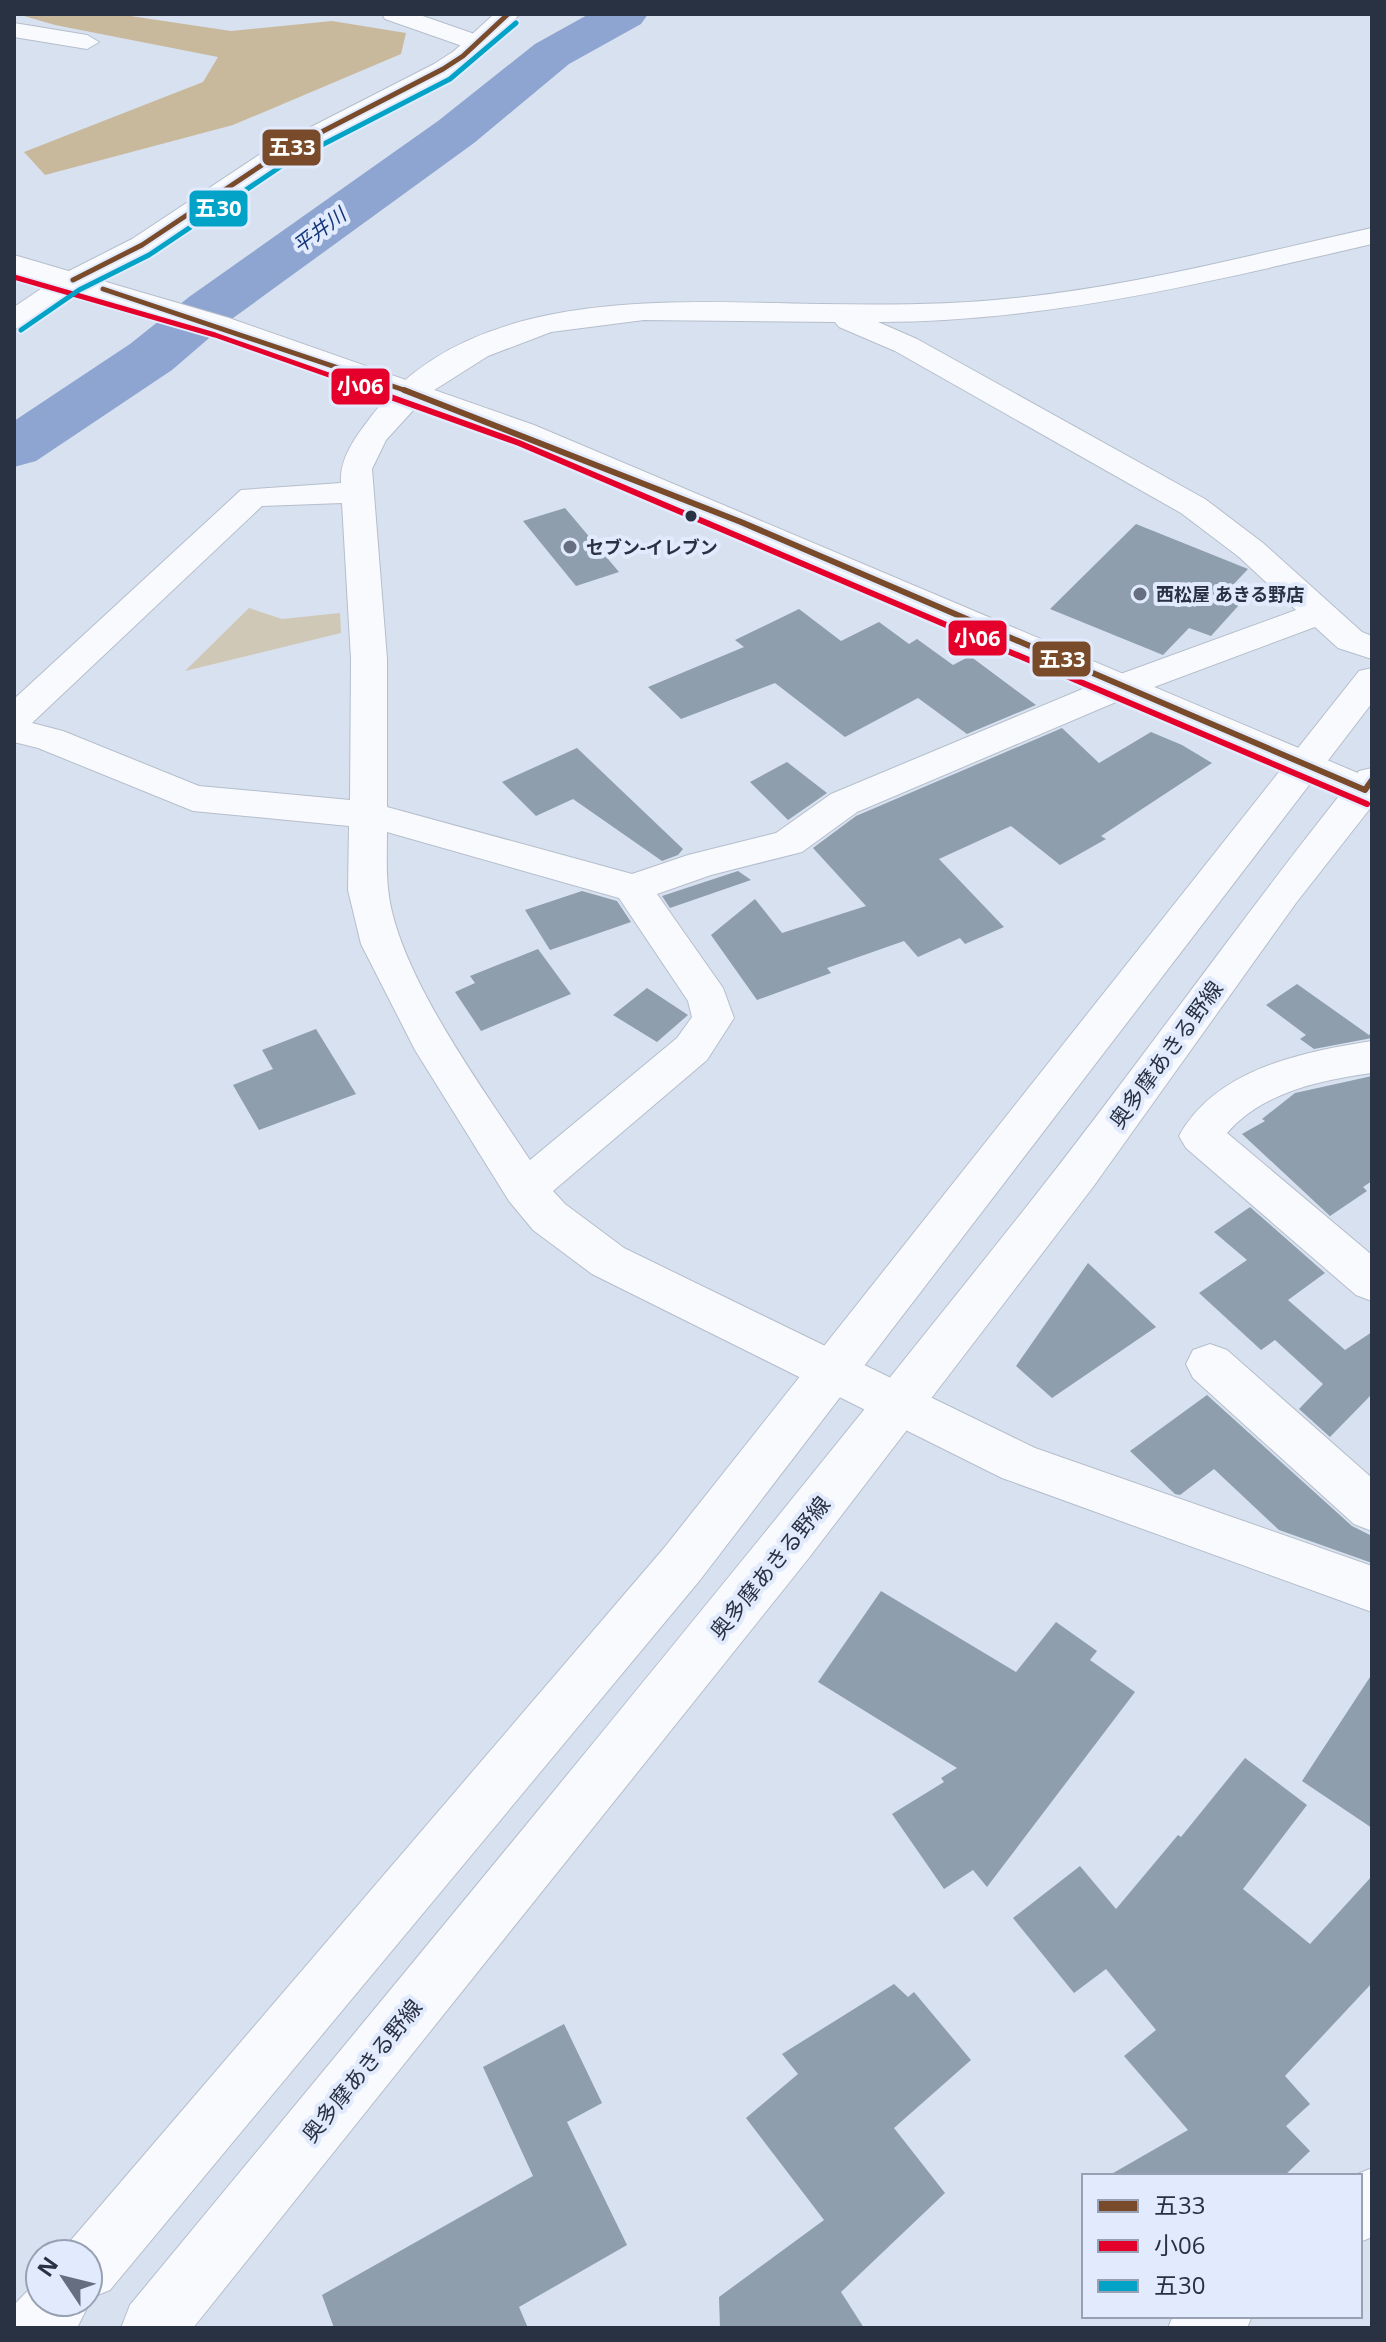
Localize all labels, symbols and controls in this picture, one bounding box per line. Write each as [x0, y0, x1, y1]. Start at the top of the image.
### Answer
line badge: 五33 [261, 128, 322, 167]
text: 五33 [268, 131, 316, 161]
line badge: 五30 [188, 189, 249, 228]
text: 五30 [194, 192, 242, 222]
water label: 平井川 [287, 200, 353, 259]
line badge: 小06 [330, 367, 391, 406]
text: 小06 [336, 370, 384, 400]
unlabelled marker [683, 508, 699, 524]
place label: セブン-イレブン [586, 535, 718, 559]
marker: セブン-イレブン [561, 538, 579, 556]
place label: 西松屋 あきる野店 [1156, 582, 1304, 606]
marker: 西松屋 あきる野店 [1131, 585, 1149, 603]
line badge: 小06 [947, 619, 1008, 657]
text: 小06 [953, 622, 1001, 652]
line badge: 五33 [1031, 640, 1092, 678]
text: 五33 [1038, 643, 1086, 673]
street label: 奥多摩あきる野線 [1101, 974, 1229, 1134]
street label: 奥多摩あきる野線 [702, 1489, 836, 1645]
street label: 奥多摩あきる野線 [294, 1992, 428, 2148]
legend [1082, 2174, 1362, 2318]
text: 五33 [1154, 2188, 1205, 2221]
text: 小06 [1154, 2228, 1205, 2261]
north arrow [24, 2238, 104, 2318]
text: N [29, 2250, 64, 2282]
text: 五30 [1154, 2268, 1205, 2301]

